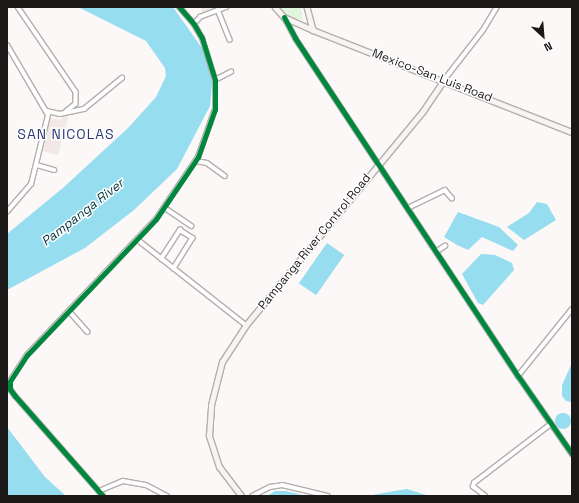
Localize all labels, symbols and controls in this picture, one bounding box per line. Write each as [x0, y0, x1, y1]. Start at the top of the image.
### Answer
north arrow [523, 16, 563, 56]
text: N [542, 39, 555, 55]
street label: Mexico-San Luis Road [370, 46, 494, 106]
district label: SAN NICOLAS [17, 126, 115, 142]
street label: Pampanga River Control Road [256, 171, 374, 313]
water label: Pampanga River [39, 176, 127, 250]

